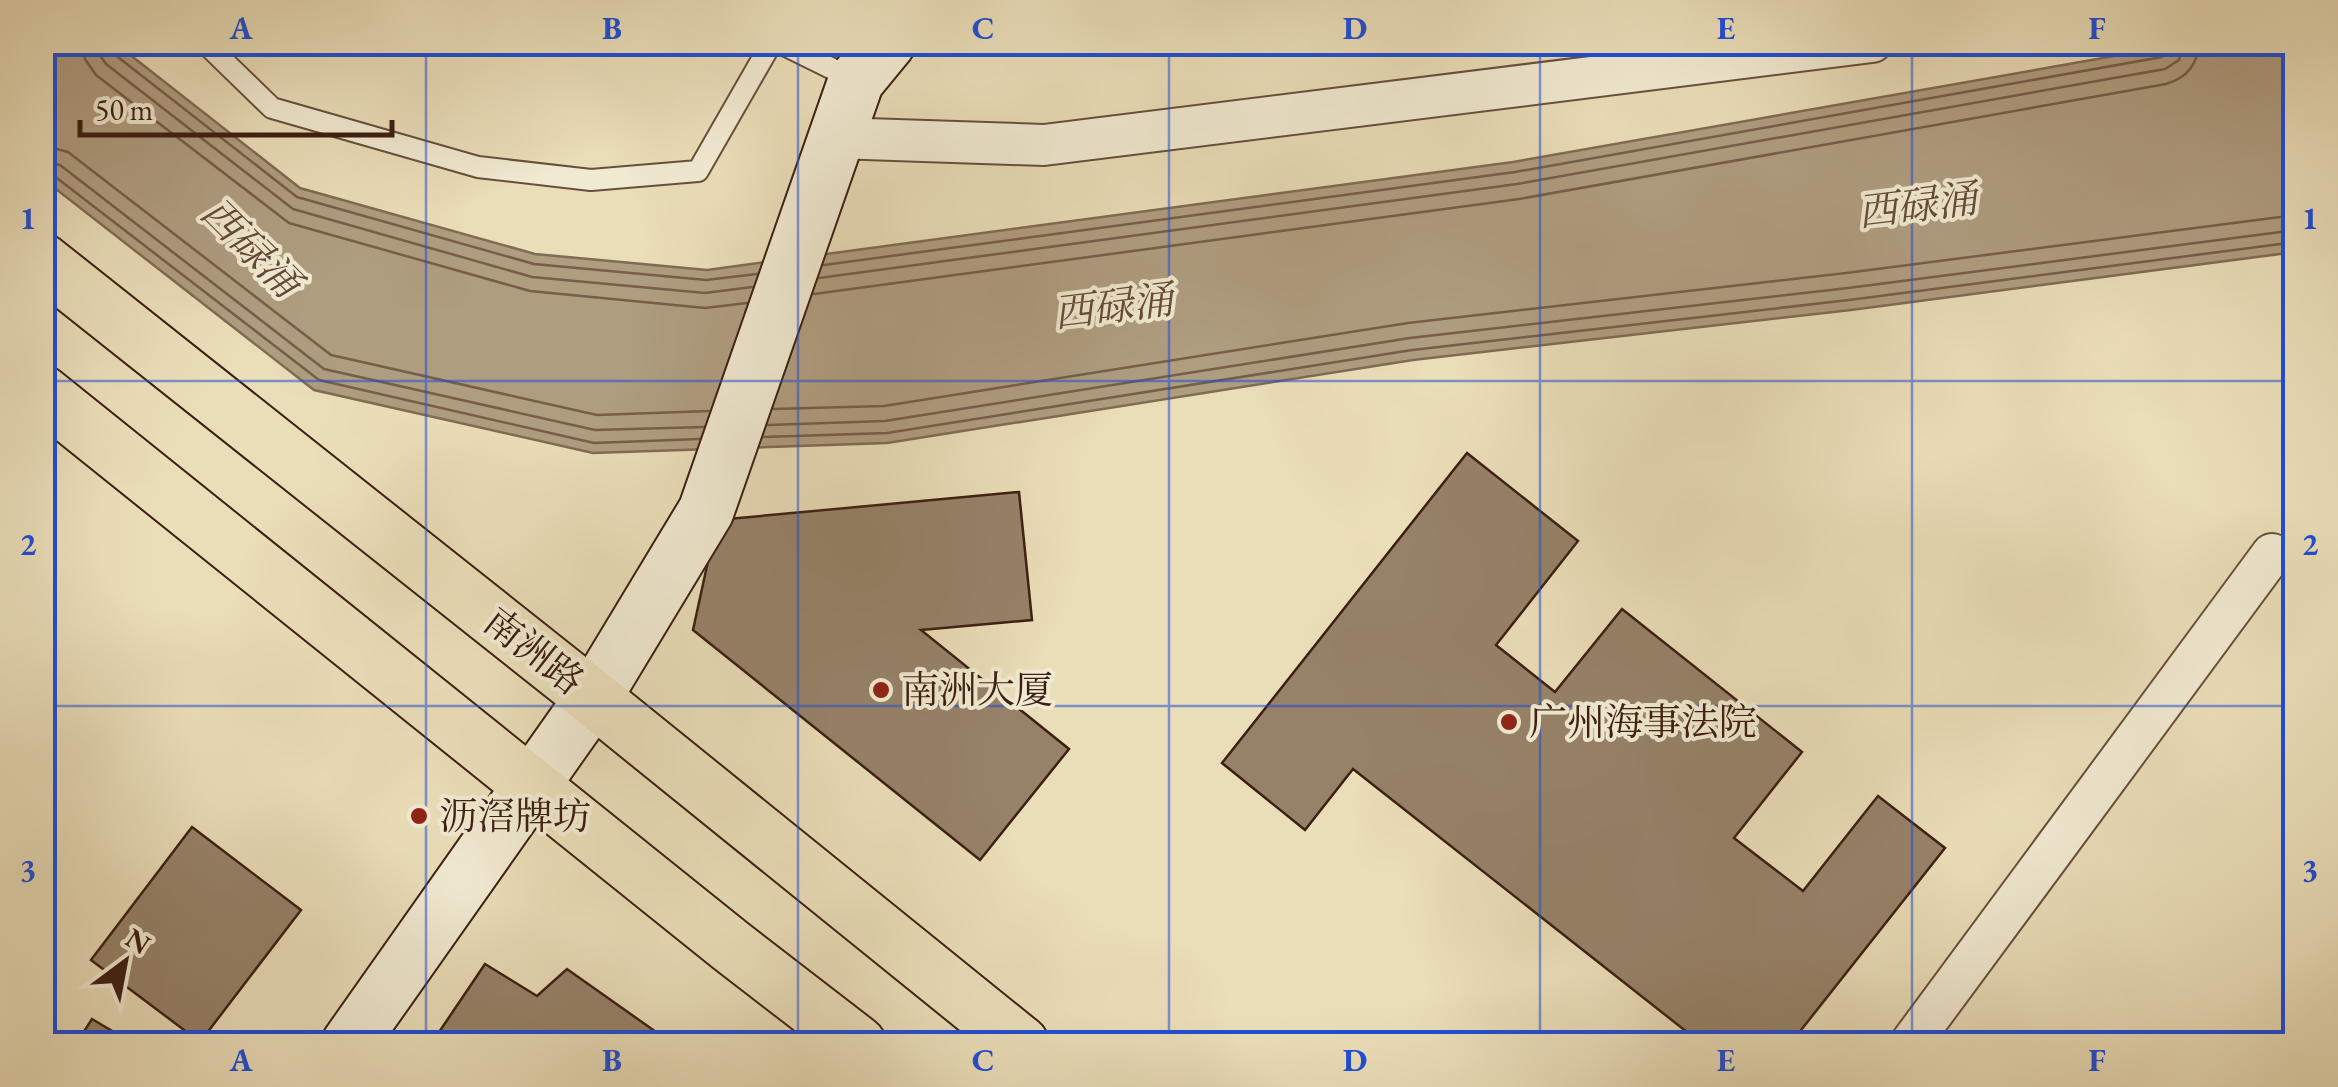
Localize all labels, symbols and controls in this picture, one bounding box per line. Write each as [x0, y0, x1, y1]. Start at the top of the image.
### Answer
text: A [228, 7, 253, 49]
text: B [602, 7, 622, 49]
text: C [972, 7, 994, 49]
text: D [1343, 7, 1367, 49]
text: E [1717, 7, 1735, 49]
text: F [2088, 7, 2106, 49]
scale bar [80, 75, 392, 137]
text: 50 m [95, 90, 153, 129]
water label: 西碌涌 [1854, 171, 1984, 238]
water label: 西碌涌 [190, 186, 315, 311]
text: 1 [20, 197, 36, 239]
text: 1 [2302, 197, 2318, 239]
water label: 西碌涌 [1050, 272, 1180, 339]
text: 2 [20, 523, 37, 565]
text: 2 [2302, 523, 2319, 565]
street label: 南洲路 [474, 596, 594, 705]
place label: 南洲大厦 [901, 665, 1053, 714]
marker: 南洲大厦 [870, 679, 892, 701]
place label: 广州海事法院 [1529, 697, 1757, 746]
marker: 广州海事法院 [1498, 711, 1520, 733]
place label: 沥滘牌坊 [439, 791, 591, 840]
marker: 沥滘牌坊 [408, 805, 430, 827]
text: 3 [20, 849, 36, 891]
text: 3 [2302, 849, 2318, 891]
north arrow [75, 912, 175, 1012]
text: N [119, 920, 158, 962]
text: A [228, 1039, 253, 1081]
text: B [602, 1039, 622, 1081]
text: C [972, 1039, 994, 1081]
text: D [1343, 1039, 1367, 1081]
text: E [1717, 1039, 1735, 1081]
text: F [2088, 1039, 2106, 1081]

